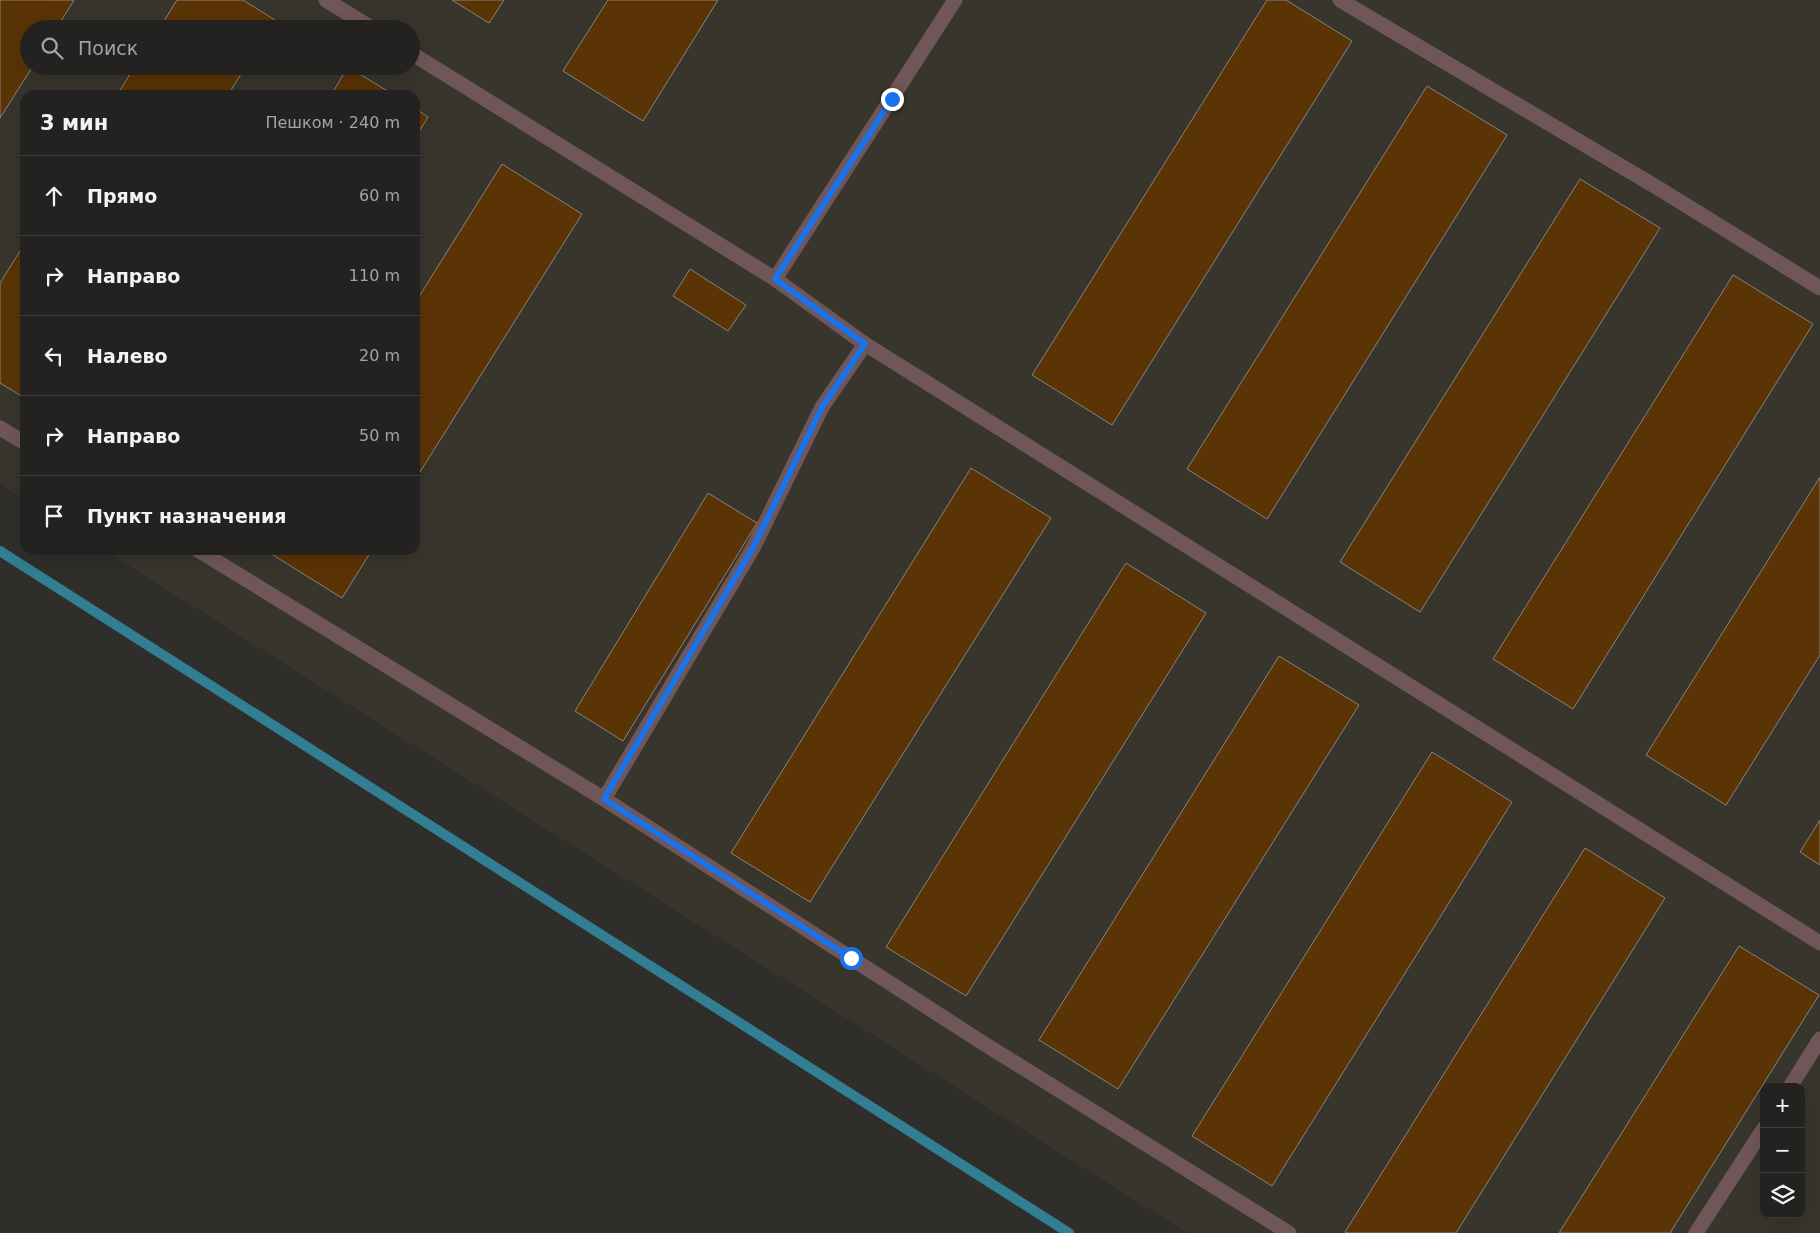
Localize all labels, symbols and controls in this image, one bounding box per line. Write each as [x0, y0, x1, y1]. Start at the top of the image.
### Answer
search box [20, 20, 420, 75]
icon: search [38, 34, 66, 62]
text: Поиск [78, 37, 138, 59]
route end [881, 88, 904, 111]
text: 3 мин [40, 111, 108, 135]
text: Пешком · 240 m [265, 113, 400, 132]
icon: ahead [40, 182, 68, 210]
text: Прямо [87, 185, 157, 207]
text: 60 m [359, 186, 400, 205]
icon: right [40, 262, 68, 290]
text: Направо [87, 265, 180, 287]
text: 110 m [349, 266, 400, 285]
icon: left [40, 342, 68, 370]
text: Налево [87, 345, 168, 367]
text: 20 m [359, 346, 400, 365]
icon: right [40, 422, 68, 450]
text: Направо [87, 425, 180, 447]
text: 50 m [359, 426, 400, 445]
icon: arrive [40, 502, 68, 530]
text: Пункт назначения [87, 505, 286, 527]
route start [840, 947, 863, 970]
map controls [1760, 1083, 1805, 1218]
button: + [1760, 1083, 1805, 1128]
button: − [1760, 1128, 1805, 1173]
button: layers [1760, 1173, 1805, 1218]

